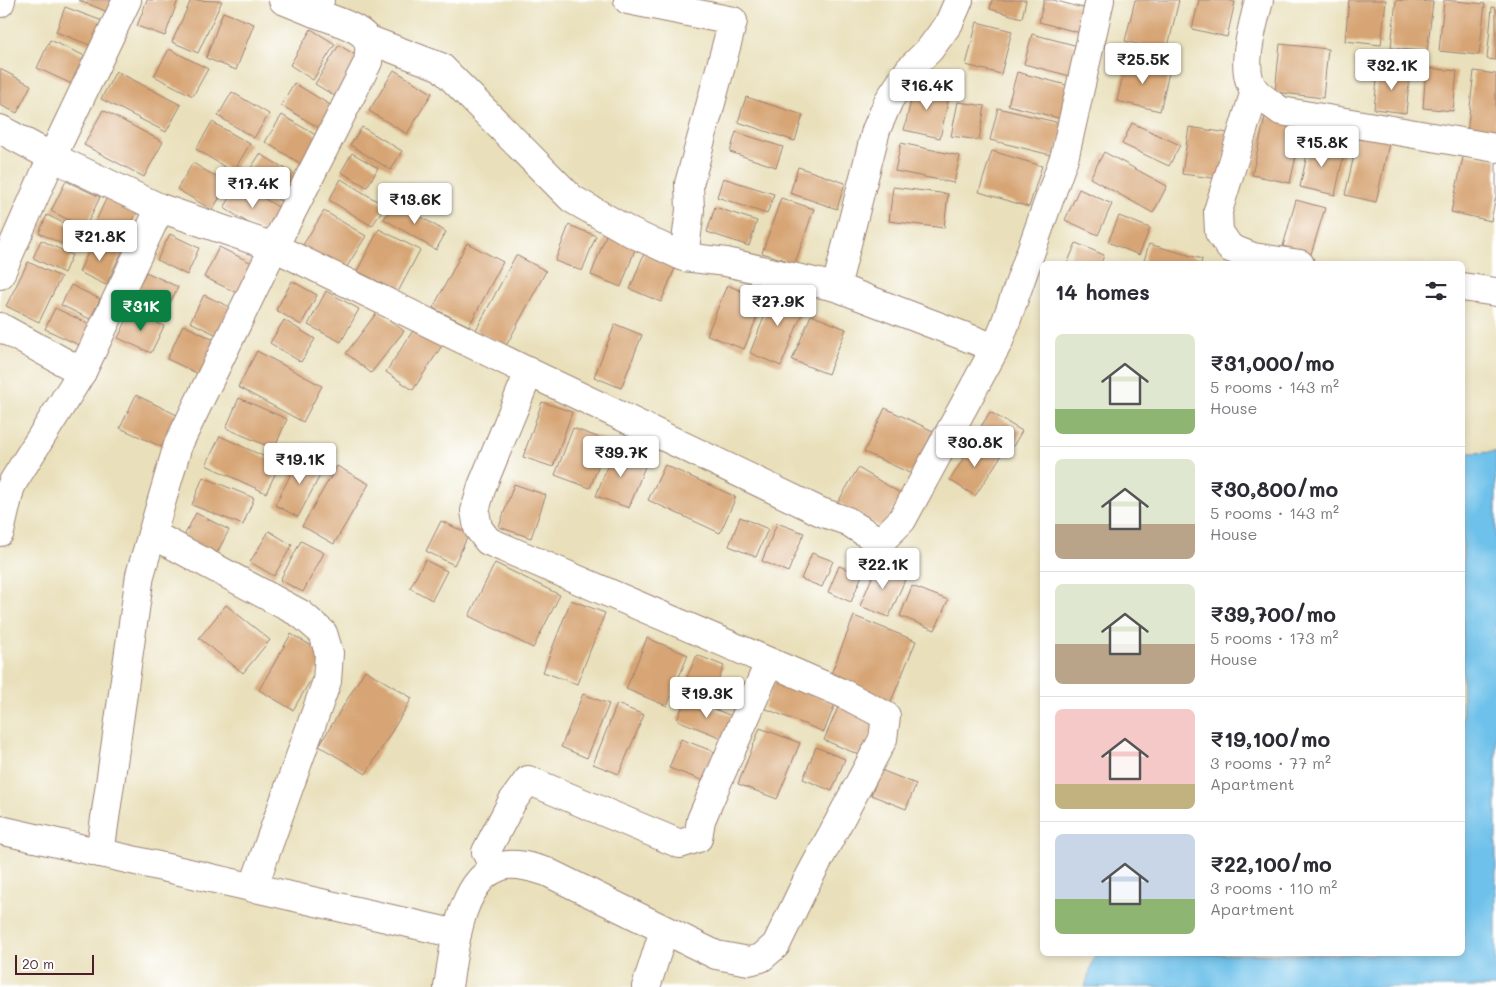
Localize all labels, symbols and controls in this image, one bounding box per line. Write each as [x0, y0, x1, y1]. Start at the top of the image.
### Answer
pin: ₹25.5K [1102, 42, 1184, 85]
text: ₹25.5K [1116, 48, 1170, 69]
pin: ₹32.1K [1351, 48, 1433, 91]
text: ₹32.1K [1366, 54, 1418, 75]
pin: ₹16.4K [886, 68, 968, 111]
text: ₹16.4K [901, 74, 953, 95]
pin: ₹15.8K [1281, 126, 1363, 168]
text: ₹15.8K [1296, 131, 1348, 152]
pin: ₹17.4K [212, 166, 294, 209]
text: ₹17.4K [227, 172, 279, 193]
pin: ₹13.6K [374, 182, 456, 225]
text: ₹13.6K [389, 188, 441, 209]
pin: ₹21.8K [59, 220, 141, 262]
text: ₹21.8K [74, 225, 126, 246]
icon: filters [1422, 277, 1450, 305]
text: 14 homes [1055, 278, 1150, 305]
pin: ₹27.9K [737, 284, 819, 327]
pin: ₹31K [111, 290, 171, 332]
text: ₹27.9K [751, 290, 805, 311]
text: ₹31K [122, 295, 160, 316]
text: ₹31,000/mo [1210, 349, 1334, 376]
icon: home [1095, 354, 1155, 414]
text: 5 rooms · 143 m² [1210, 376, 1339, 397]
text: House [1210, 397, 1257, 418]
pin: ₹30.8K [934, 426, 1016, 468]
text: ₹30.8K [947, 431, 1003, 452]
pin: ₹39.7K [580, 436, 662, 478]
text: ₹39.7K [594, 441, 648, 462]
pin: ₹19.1K [259, 442, 341, 485]
text: ₹19.1K [275, 448, 325, 469]
text: ₹30,800/mo [1210, 475, 1338, 502]
icon: home [1095, 479, 1155, 539]
text: 5 rooms · 143 m² [1210, 502, 1339, 523]
text: House [1210, 523, 1257, 544]
pin: ₹22.1K [842, 548, 924, 590]
text: ₹22.1K [857, 553, 909, 574]
text: ₹39,700/mo [1210, 600, 1336, 627]
icon: home [1095, 604, 1155, 664]
text: 5 rooms · 173 m² [1210, 627, 1339, 648]
text: House [1210, 648, 1257, 669]
pin: ₹19.3K [666, 676, 748, 719]
text: ₹19.3K [681, 682, 733, 703]
text: ₹19,100/mo [1210, 725, 1330, 752]
icon: home [1095, 729, 1155, 789]
text: 3 rooms · 77 m² [1210, 752, 1331, 773]
text: Apartment [1210, 773, 1295, 794]
text: ₹22,100/mo [1210, 850, 1332, 877]
icon: home [1095, 854, 1155, 914]
text: 3 rooms · 110 m² [1210, 877, 1337, 898]
text: Apartment [1210, 898, 1295, 919]
scale bar [15, 952, 94, 975]
text: 20 m [22, 954, 54, 973]

